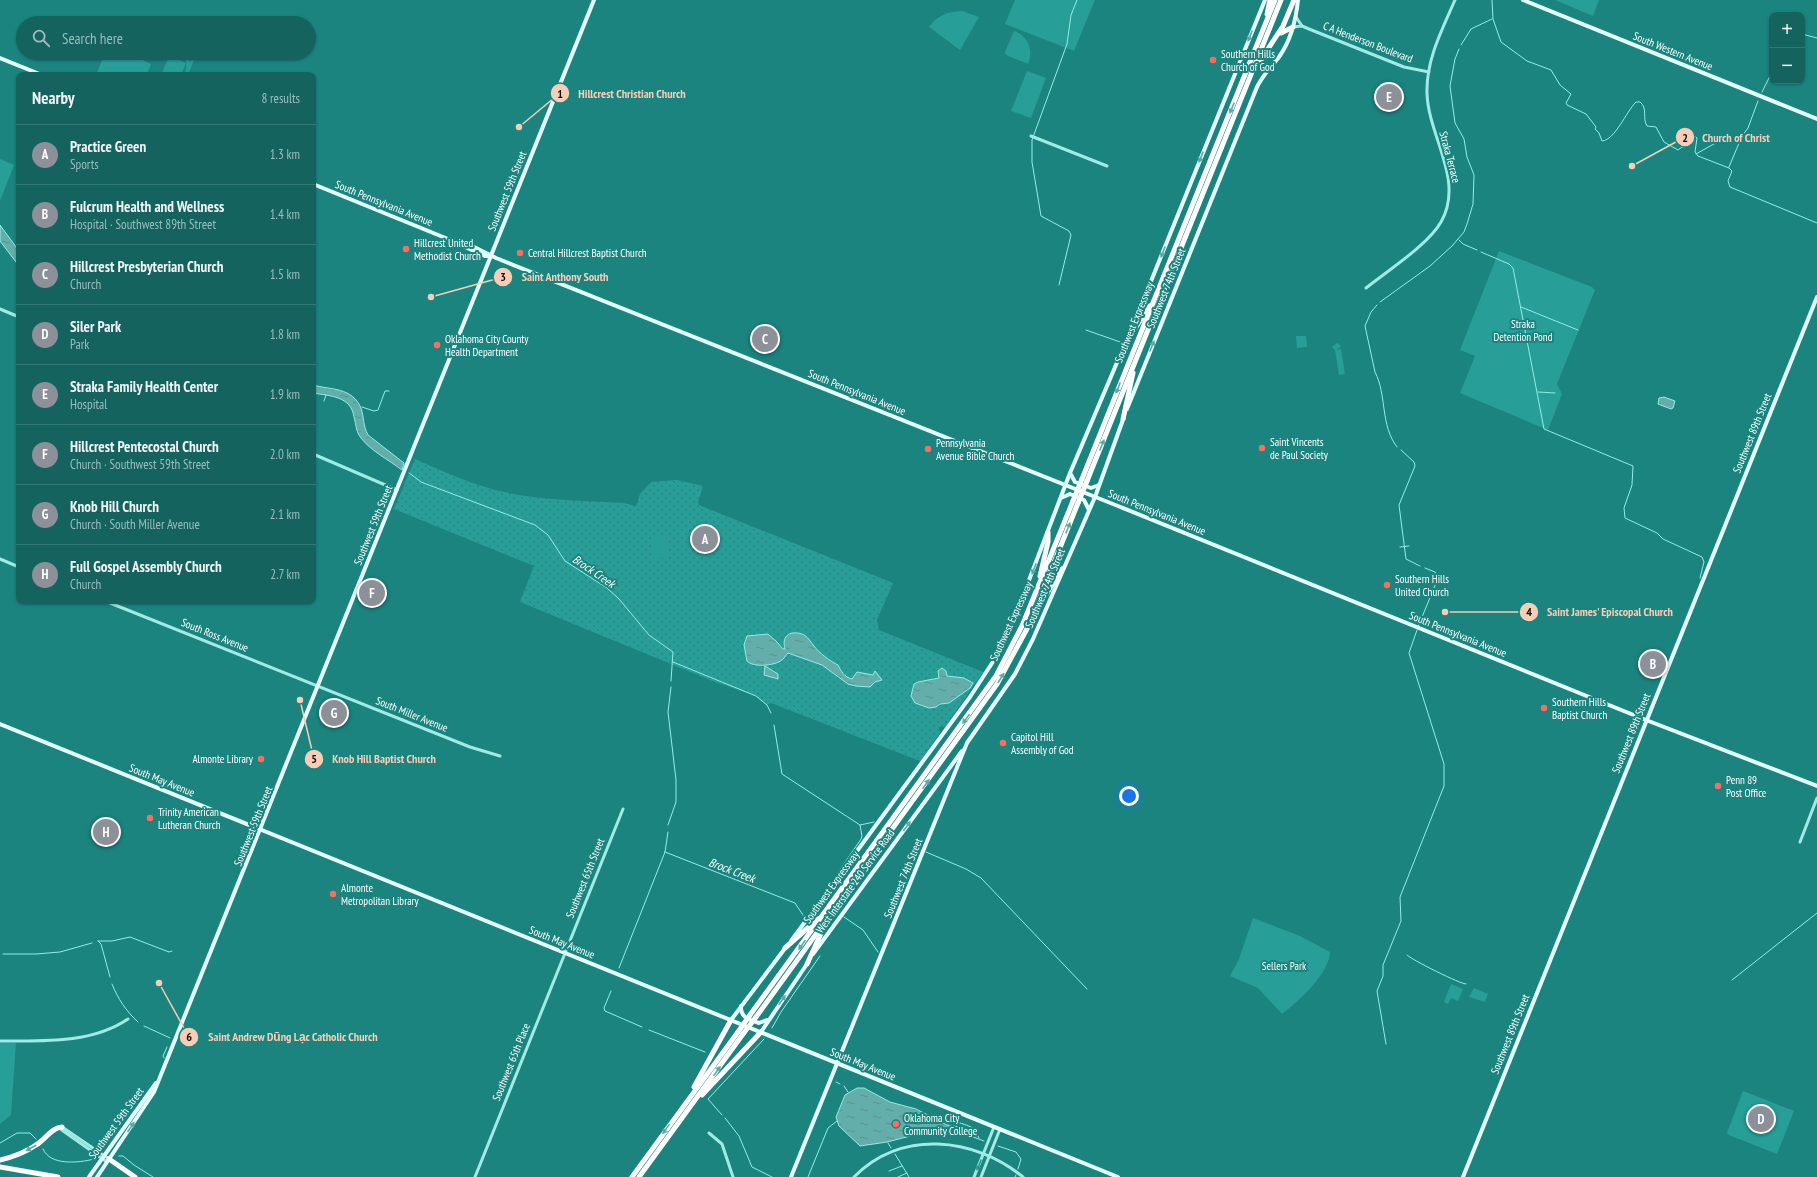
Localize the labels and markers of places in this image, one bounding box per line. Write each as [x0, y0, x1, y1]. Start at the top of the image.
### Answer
place label: Southern Hills Church of God [1221, 47, 1275, 74]
marker: Southern Hills Church of God [1208, 55, 1218, 65]
callout: Hillcrest Christian Church [550, 81, 694, 105]
pin: E [1376, 82, 1402, 112]
callout: Church of Christ [1675, 125, 1778, 149]
place label: Hillcrest United Methodist Church [414, 236, 481, 263]
marker: Hillcrest United Methodist Church [401, 244, 411, 254]
place label: Central Hillcrest Baptist Church [528, 246, 647, 260]
marker: Central Hillcrest Baptist Church [515, 248, 525, 258]
callout: Saint Anthony South [493, 265, 616, 289]
pin: C [752, 324, 778, 354]
place label: Oklahoma City County Health Department [445, 332, 529, 359]
marker: Oklahoma City County Health Department [432, 340, 442, 350]
place label: Saint Vincents de Paul Society [1270, 435, 1329, 462]
place label: Pennsylvania Avenue Bible Church [936, 436, 1015, 463]
marker: Saint Vincents de Paul Society [1257, 443, 1267, 453]
marker: Pennsylvania Avenue Bible Church [923, 444, 933, 454]
pin: A [692, 524, 718, 554]
place label: Southern Hills United Church [1395, 572, 1449, 599]
pin: F [359, 578, 385, 608]
marker: Southern Hills United Church [1382, 580, 1392, 590]
callout: Saint James' Episcopal Church [1519, 600, 1682, 624]
pin: B [1640, 649, 1666, 679]
place label: Southern Hills Baptist Church [1552, 695, 1607, 722]
pin: G [321, 698, 347, 728]
marker: Southern Hills Baptist Church [1539, 703, 1549, 713]
place label: Capitol Hill Assembly of God [1011, 730, 1074, 757]
marker: Capitol Hill Assembly of God [998, 738, 1008, 748]
callout: Knob Hill Baptist Church [304, 747, 443, 771]
place label: Almonte Library [192, 752, 254, 766]
marker: Almonte Library [256, 754, 266, 764]
place label: Penn 89 Post Office [1726, 773, 1767, 800]
marker: Penn 89 Post Office [1713, 781, 1723, 791]
place label: Trinity American Lutheran Church [158, 805, 221, 832]
marker: Trinity American Lutheran Church [145, 813, 155, 823]
pin: H [93, 817, 119, 847]
place label: Almonte Metropolitan Library [341, 881, 420, 908]
marker: Almonte Metropolitan Library [328, 889, 338, 899]
callout: Saint Andrew Dũng Lạc Catholic Church [179, 1025, 386, 1049]
pin: D [1748, 1104, 1774, 1134]
place label: Oklahoma City Community College [904, 1111, 978, 1138]
marker: Oklahoma City Community College [891, 1119, 901, 1129]

